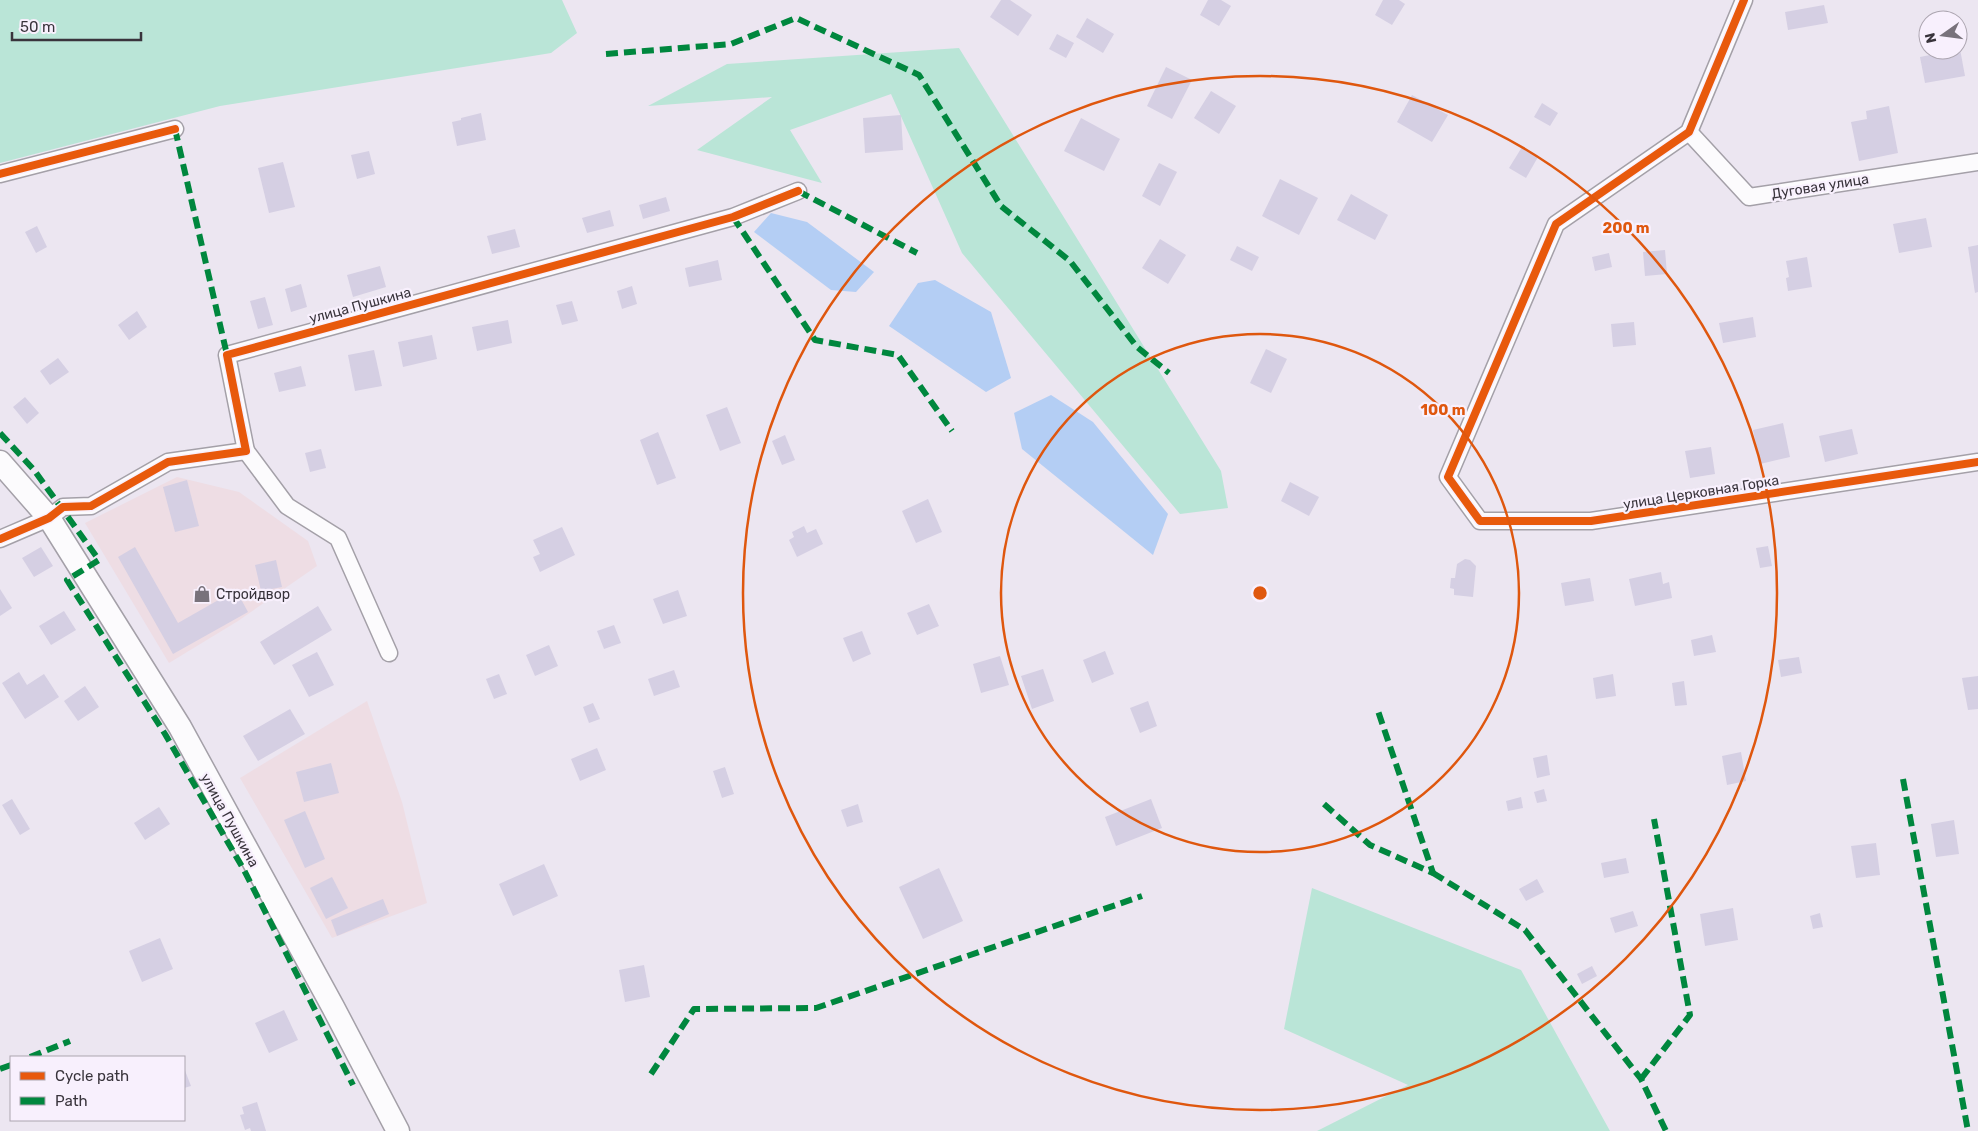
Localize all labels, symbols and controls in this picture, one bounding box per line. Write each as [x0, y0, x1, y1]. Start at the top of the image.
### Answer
scale bar [12, 10, 141, 42]
north arrow [1918, 10, 1968, 60]
text: 50 m [20, 18, 55, 36]
text: N [1921, 31, 1940, 45]
street label: Дуговая улица [1770, 170, 1870, 203]
text: 200 m [1602, 219, 1650, 237]
street label: улица Пушкина [307, 284, 413, 327]
text: 100 m [1421, 401, 1465, 419]
street label: улица Церковная Горка [1622, 472, 1780, 513]
shop icon: Стройдвор [192, 584, 212, 604]
centre of rings [1251, 584, 1269, 602]
place label: Стройдвор [216, 586, 290, 603]
street label: улица Пушкина [197, 770, 262, 870]
legend [10, 1056, 185, 1121]
text: Cycle path [55, 1067, 129, 1085]
text: Path [55, 1092, 88, 1110]

